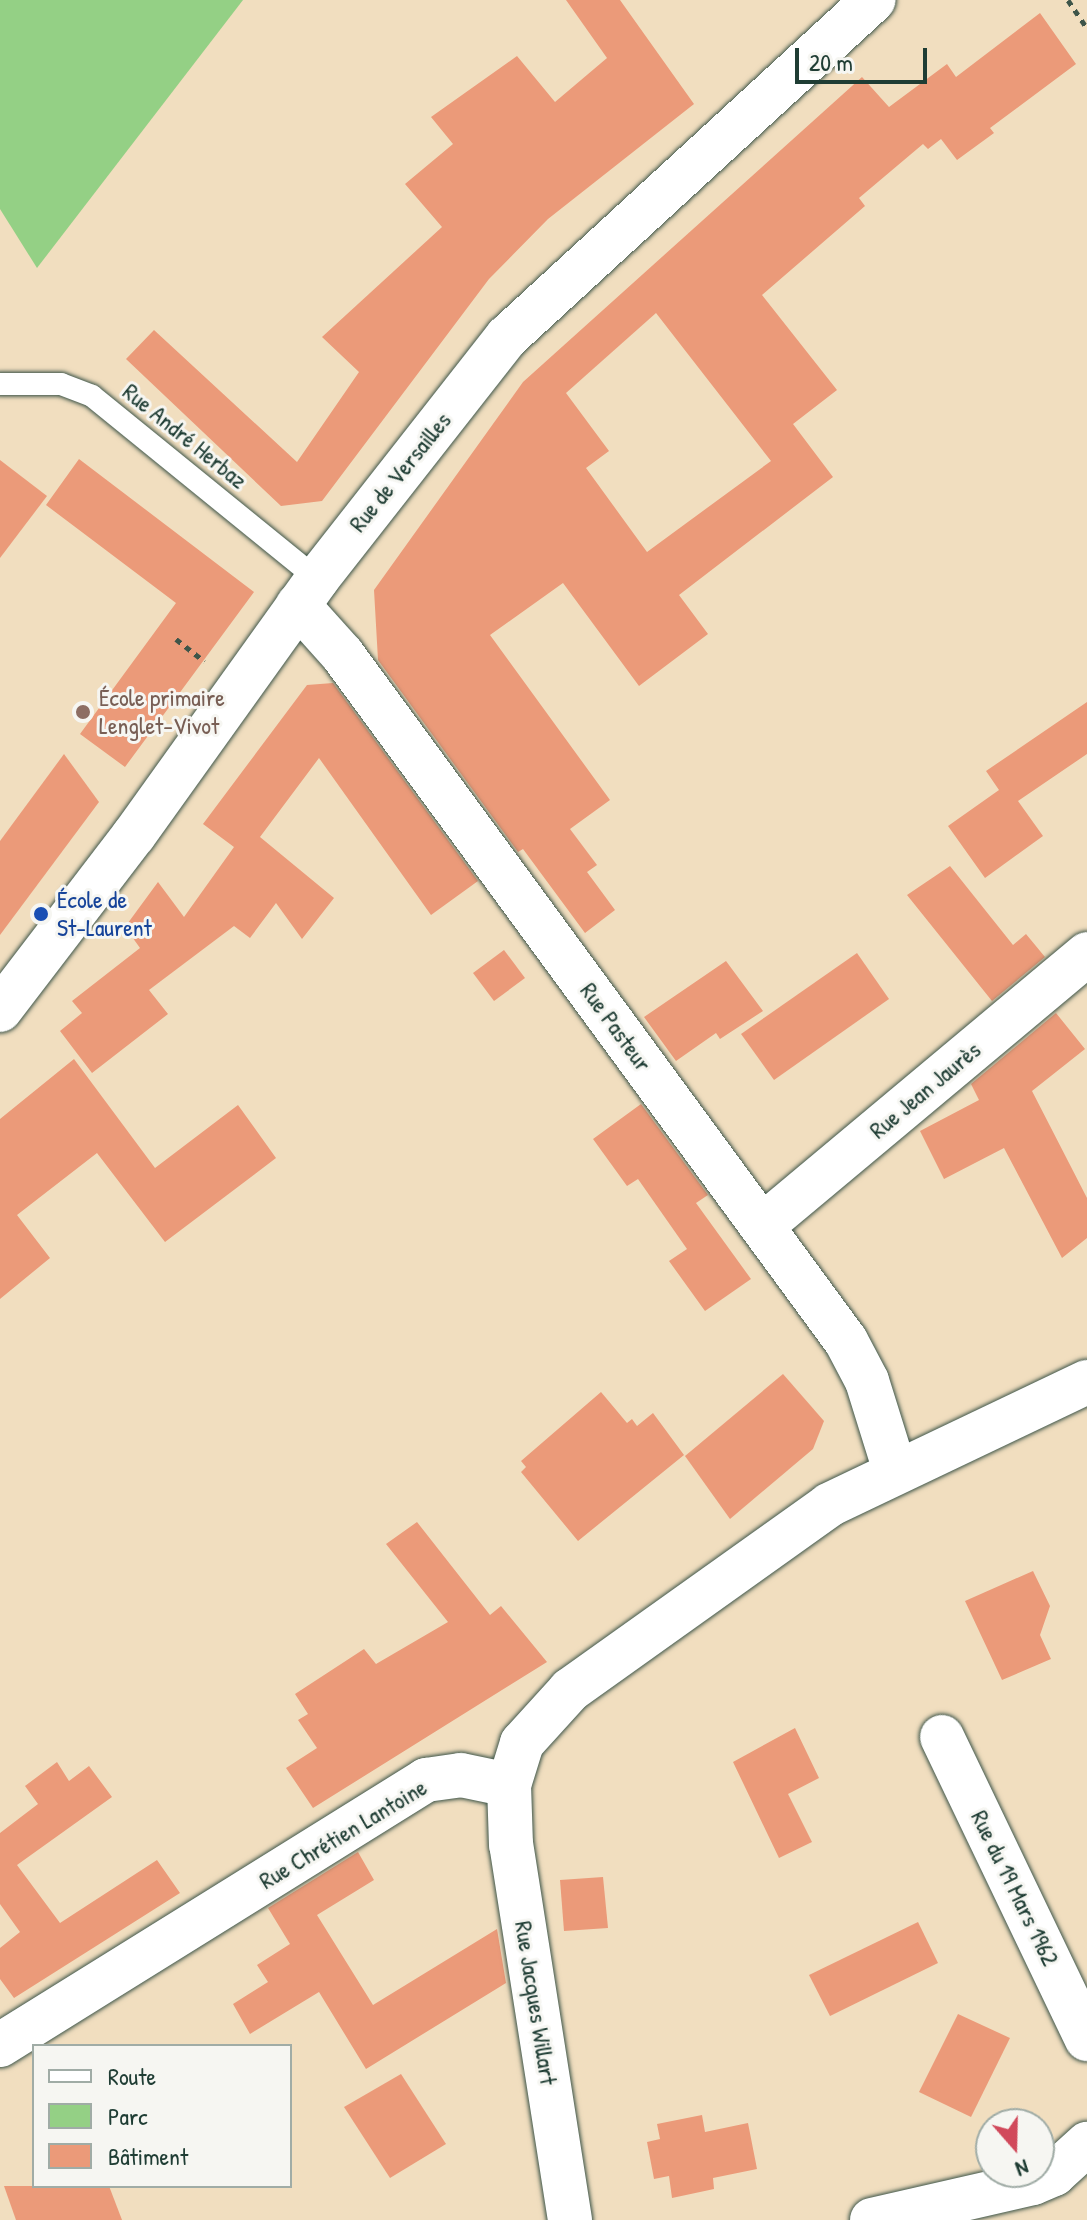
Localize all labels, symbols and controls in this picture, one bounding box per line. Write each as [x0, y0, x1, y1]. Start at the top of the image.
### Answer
scale bar [799, 32, 931, 82]
text: 20 m [809, 46, 853, 78]
street label: Rue André Herbaz [117, 377, 253, 495]
street label: Rue de Versailles [343, 406, 457, 538]
place label: École primaire Lenglet-Vivot [99, 684, 225, 740]
marker: École primaire Lenglet-Vivot [74, 703, 92, 721]
place label: École de St-Laurent [57, 886, 152, 942]
marker: École de St-Laurent [32, 905, 50, 923]
street label: Rue Pasteur [574, 977, 658, 1077]
street label: Rue Jean Jaurès [864, 1035, 986, 1145]
street label: Rue Chrétien Lantoine [254, 1773, 432, 1895]
street label: Rue du 19 Mars 1962 [965, 1806, 1065, 1970]
street label: Rue Jacques Willart [509, 1919, 563, 2087]
legend [32, 2044, 292, 2188]
text: Route [108, 2060, 156, 2092]
text: Parc [108, 2100, 148, 2132]
north arrow [975, 2108, 1055, 2188]
text: Bâtiment [108, 2140, 188, 2172]
text: N [1012, 2153, 1033, 2185]

